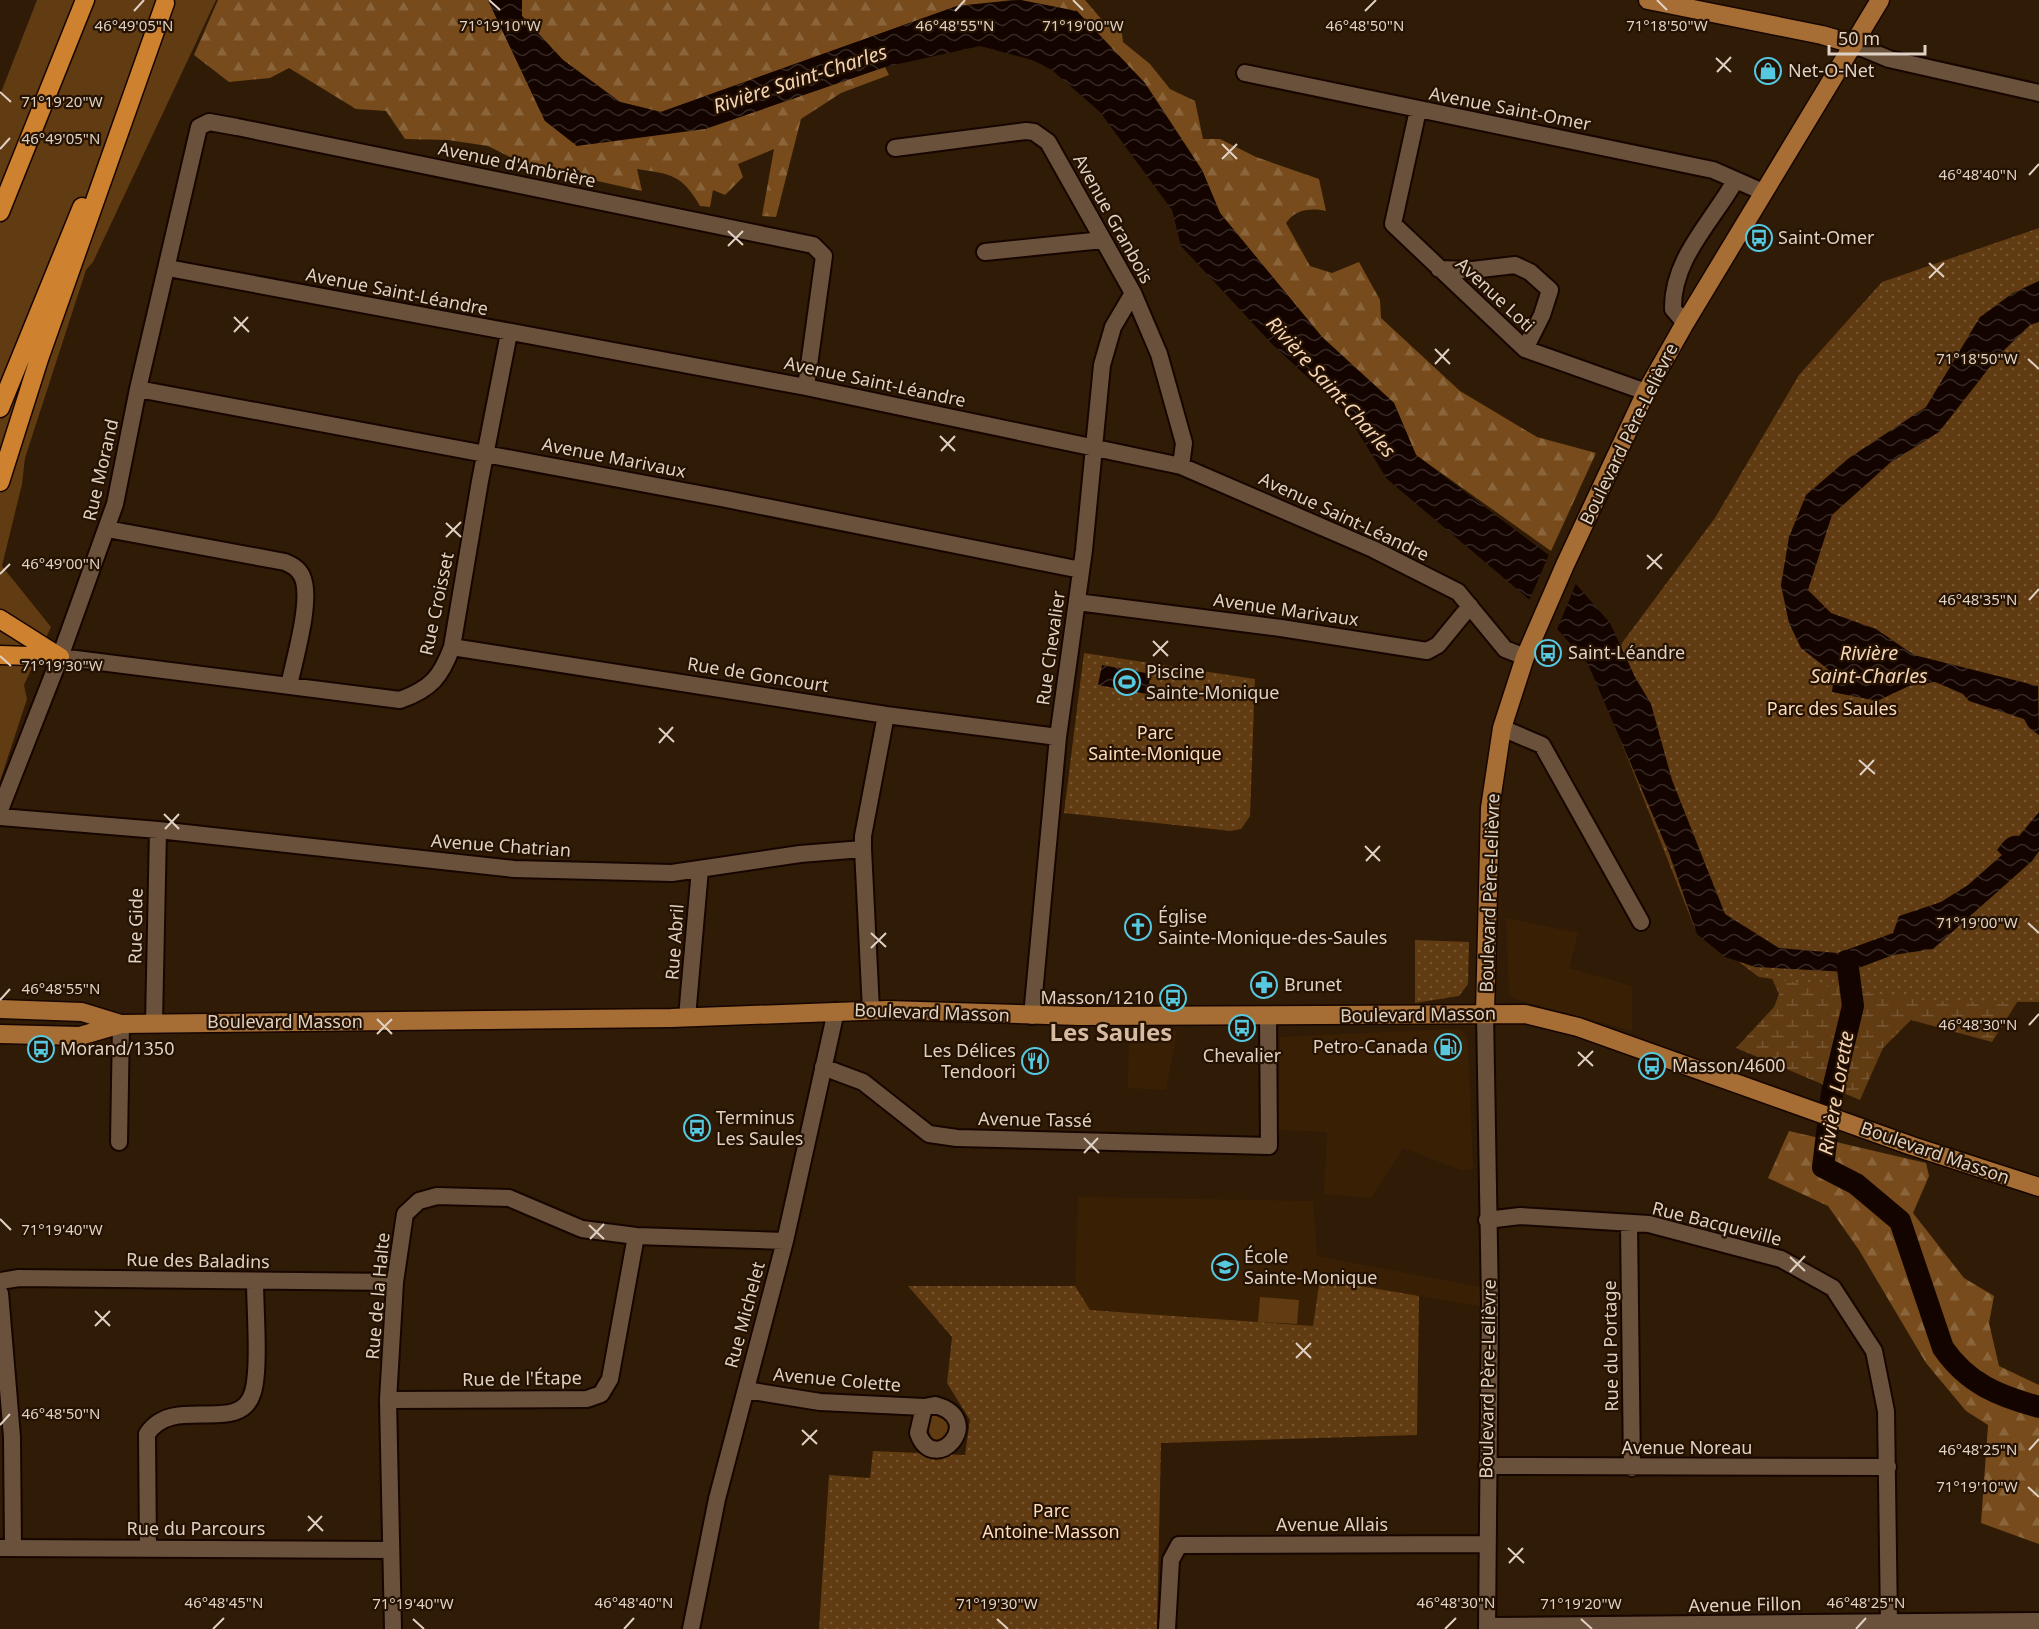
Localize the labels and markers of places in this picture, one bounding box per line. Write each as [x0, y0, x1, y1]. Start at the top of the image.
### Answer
shop icon: Net-O-Net [1753, 56, 1783, 86]
place label: Net-O-Net [1788, 58, 1875, 82]
bus stop icon: Saint-Omer [1744, 223, 1774, 253]
place label: Saint-Omer [1778, 225, 1875, 249]
bus stop icon: Saint-Léandre [1533, 638, 1563, 668]
place label: Saint-Léandre [1568, 640, 1685, 664]
place label: Piscine Sainte-Monique [1146, 659, 1280, 704]
sports icon: Piscine Sainte-Monique [1112, 667, 1142, 697]
place label: Église Sainte-Monique-des-Saules [1158, 904, 1387, 949]
church icon: Église Sainte-Monique-des-Saules [1123, 912, 1153, 942]
pharmacy icon: Brunet [1249, 970, 1279, 1000]
place label: Brunet [1284, 972, 1343, 996]
bus stop icon: Masson/1210 [1158, 983, 1188, 1013]
place label: Masson/1210 [1040, 985, 1154, 1009]
bus stop icon: Chevalier [1227, 1013, 1257, 1043]
fuel station icon: Petro-Canada [1433, 1032, 1463, 1062]
bus stop icon: Morand/1350 [26, 1034, 56, 1064]
place label: Petro-Canada [1313, 1034, 1428, 1058]
place label: Morand/1350 [60, 1036, 174, 1060]
place label: Les Délices Tendoori [923, 1038, 1016, 1083]
place label: Chevalier [1203, 1043, 1282, 1067]
restaurant icon: Les Délices Tendoori [1020, 1046, 1050, 1076]
bus stop icon: Masson/4600 [1637, 1051, 1667, 1081]
place label: Masson/4600 [1672, 1053, 1786, 1077]
place label: Terminus Les Saules [716, 1105, 803, 1150]
bus stop icon: Terminus Les Saules [682, 1113, 712, 1143]
place label: École Sainte-Monique [1244, 1244, 1378, 1289]
school or university icon: École Sainte-Monique [1210, 1252, 1240, 1282]

